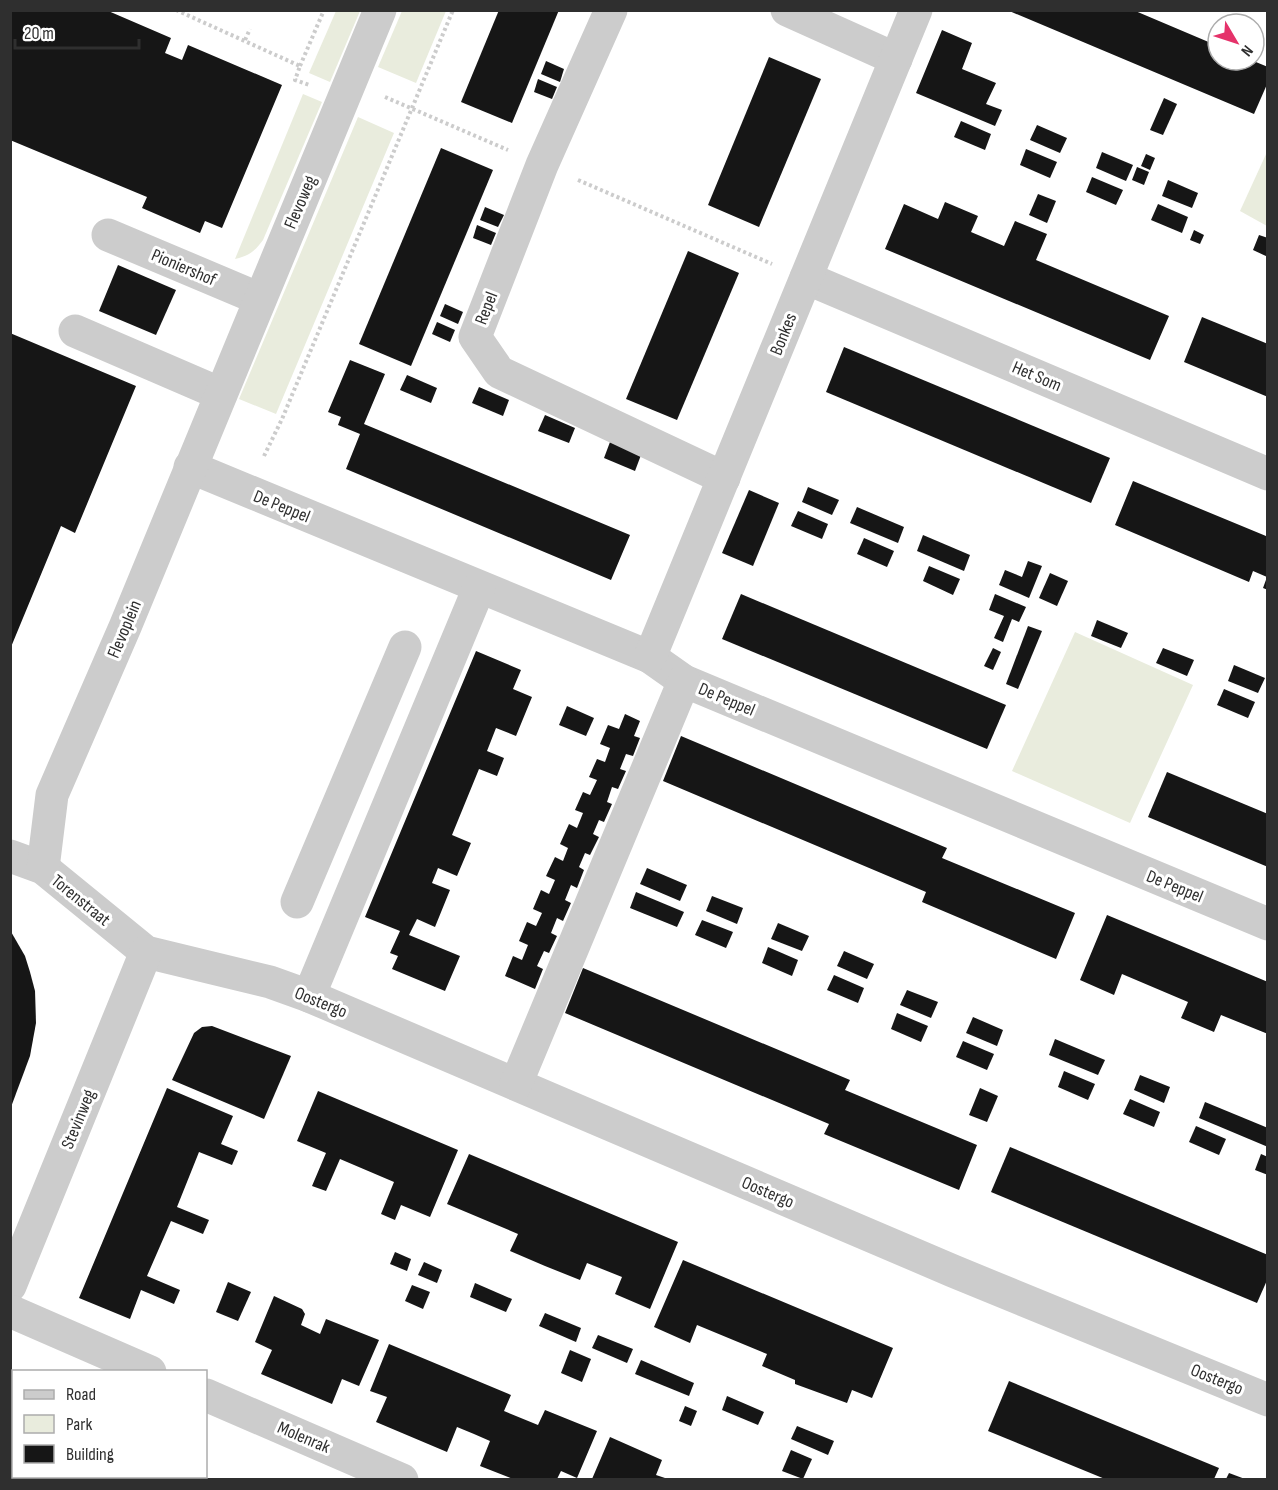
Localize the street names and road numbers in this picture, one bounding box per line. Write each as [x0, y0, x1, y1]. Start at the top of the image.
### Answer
street label: Flevoweg [280, 172, 321, 232]
street label: Pioniershof [148, 244, 220, 291]
street label: Repel [471, 289, 502, 328]
street label: Bonkes [766, 310, 801, 358]
street label: Het Som [1009, 357, 1065, 396]
street label: De Peppel [250, 486, 313, 527]
street label: Flevoplein [103, 597, 146, 661]
street label: De Peppel [695, 678, 758, 721]
street label: De Peppel [1143, 866, 1206, 907]
street label: Torenstraat [47, 870, 115, 931]
street label: Oostergo [292, 982, 350, 1022]
street label: Stevinweg [57, 1086, 100, 1152]
street label: Oostergo [739, 1172, 797, 1213]
street label: Oostergo [1188, 1359, 1246, 1399]
street label: Molenrak [274, 1417, 333, 1458]

